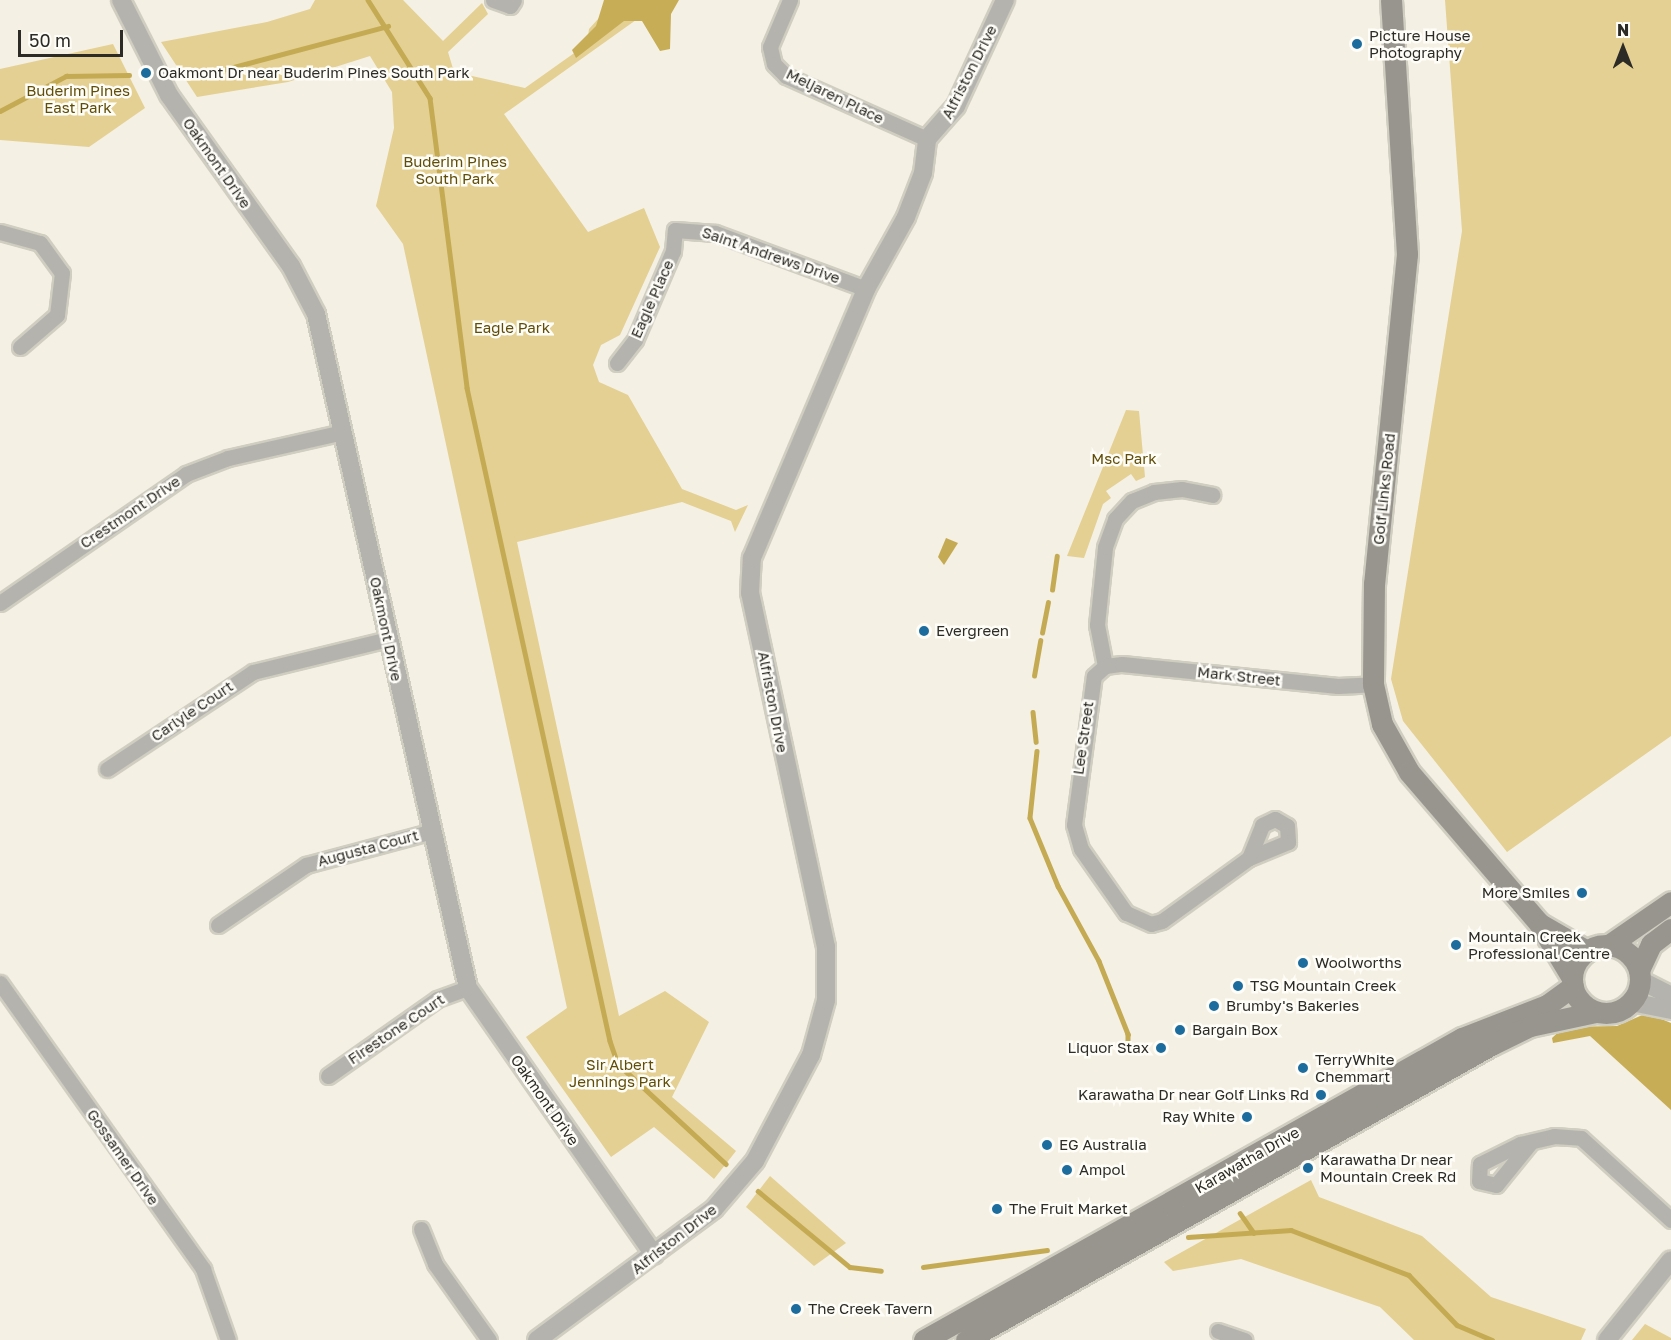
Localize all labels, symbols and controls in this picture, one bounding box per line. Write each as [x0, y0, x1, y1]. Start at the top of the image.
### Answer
scale bar [21, 18, 126, 56]
north arrow [1593, 18, 1653, 78]
text: N [1617, 20, 1629, 40]
street label: Alfriston Drive [938, 22, 1000, 122]
place label: Picture House Photography [1369, 26, 1470, 61]
text: 50 m [29, 29, 71, 51]
marker: Picture House Photography [1350, 37, 1364, 51]
place label: Oakmont Dr near Buderim Pines South Park [158, 64, 470, 82]
street label: Meljaren Place [783, 65, 887, 127]
marker: Oakmont Dr near Buderim Pines South Park [139, 66, 153, 80]
park label: Buderim Pines East Park [26, 81, 130, 116]
street label: Oakmont Drive [179, 114, 255, 212]
park label: Buderim Pines South Park [403, 152, 507, 187]
street label: Saint Andrews Drive [700, 223, 842, 287]
street label: Eagle Place [627, 257, 677, 341]
park label: Eagle Park [474, 319, 550, 337]
street label: Golf Links Road [1369, 432, 1399, 546]
park label: Msc Park [1091, 450, 1157, 468]
street label: Crestmont Drive [77, 472, 183, 552]
street label: Oakmont Drive [366, 575, 406, 683]
place label: Evergreen [936, 622, 1009, 640]
marker: Evergreen [917, 624, 931, 638]
street label: Alfriston Drive [754, 650, 792, 754]
street label: Mark Street [1196, 663, 1282, 689]
street label: Carlyle Court [148, 677, 236, 745]
street label: Lee Street [1069, 700, 1097, 776]
street label: Augusta Court [316, 826, 420, 870]
place label: More Smiles [1482, 884, 1570, 902]
marker: More Smiles [1575, 886, 1589, 900]
place label: Mountain Creek Professional Centre [1468, 927, 1610, 962]
marker: Mountain Creek Professional Centre [1449, 938, 1463, 952]
place label: Woolworths [1315, 954, 1402, 972]
marker: Woolworths [1296, 956, 1310, 970]
place label: TSG Mountain Creek [1250, 977, 1396, 995]
marker: TSG Mountain Creek [1231, 979, 1245, 993]
street label: Firestone Court [344, 990, 448, 1068]
place label: Brumby's Bakeries [1226, 997, 1359, 1015]
marker: Brumby's Bakeries [1207, 999, 1221, 1013]
place label: Bargain Box [1192, 1021, 1278, 1039]
marker: Bargain Box [1173, 1023, 1187, 1037]
place label: Liquor Stax [1068, 1039, 1149, 1057]
marker: Liquor Stax [1154, 1041, 1168, 1055]
place label: TerryWhite Chemmart [1315, 1050, 1395, 1085]
street label: Oakmont Drive [507, 1051, 583, 1149]
park label: Sir Albert Jennings Park [569, 1055, 671, 1090]
marker: TerryWhite Chemmart [1296, 1061, 1310, 1075]
place label: Karawatha Dr near Golf Links Rd [1078, 1086, 1309, 1104]
marker: Karawatha Dr near Golf Links Rd [1314, 1088, 1328, 1102]
street label: Gossamer Drive [83, 1106, 163, 1208]
place label: Ray White [1162, 1108, 1235, 1126]
marker: Ray White [1240, 1110, 1254, 1124]
street label: Karawatha Drive [1192, 1123, 1302, 1197]
place label: EG Australia [1059, 1136, 1147, 1154]
marker: EG Australia [1040, 1138, 1054, 1152]
place label: Karawatha Dr near Mountain Creek Rd [1320, 1150, 1456, 1185]
place label: Ampol [1079, 1161, 1125, 1179]
marker: Karawatha Dr near Mountain Creek Rd [1301, 1161, 1315, 1175]
marker: Ampol [1060, 1163, 1074, 1177]
street label: Alfriston Drive [628, 1200, 720, 1278]
place label: The Fruit Market [1009, 1200, 1128, 1218]
marker: The Fruit Market [990, 1202, 1004, 1216]
place label: The Creek Tavern [808, 1300, 932, 1318]
marker: The Creek Tavern [789, 1302, 803, 1316]

